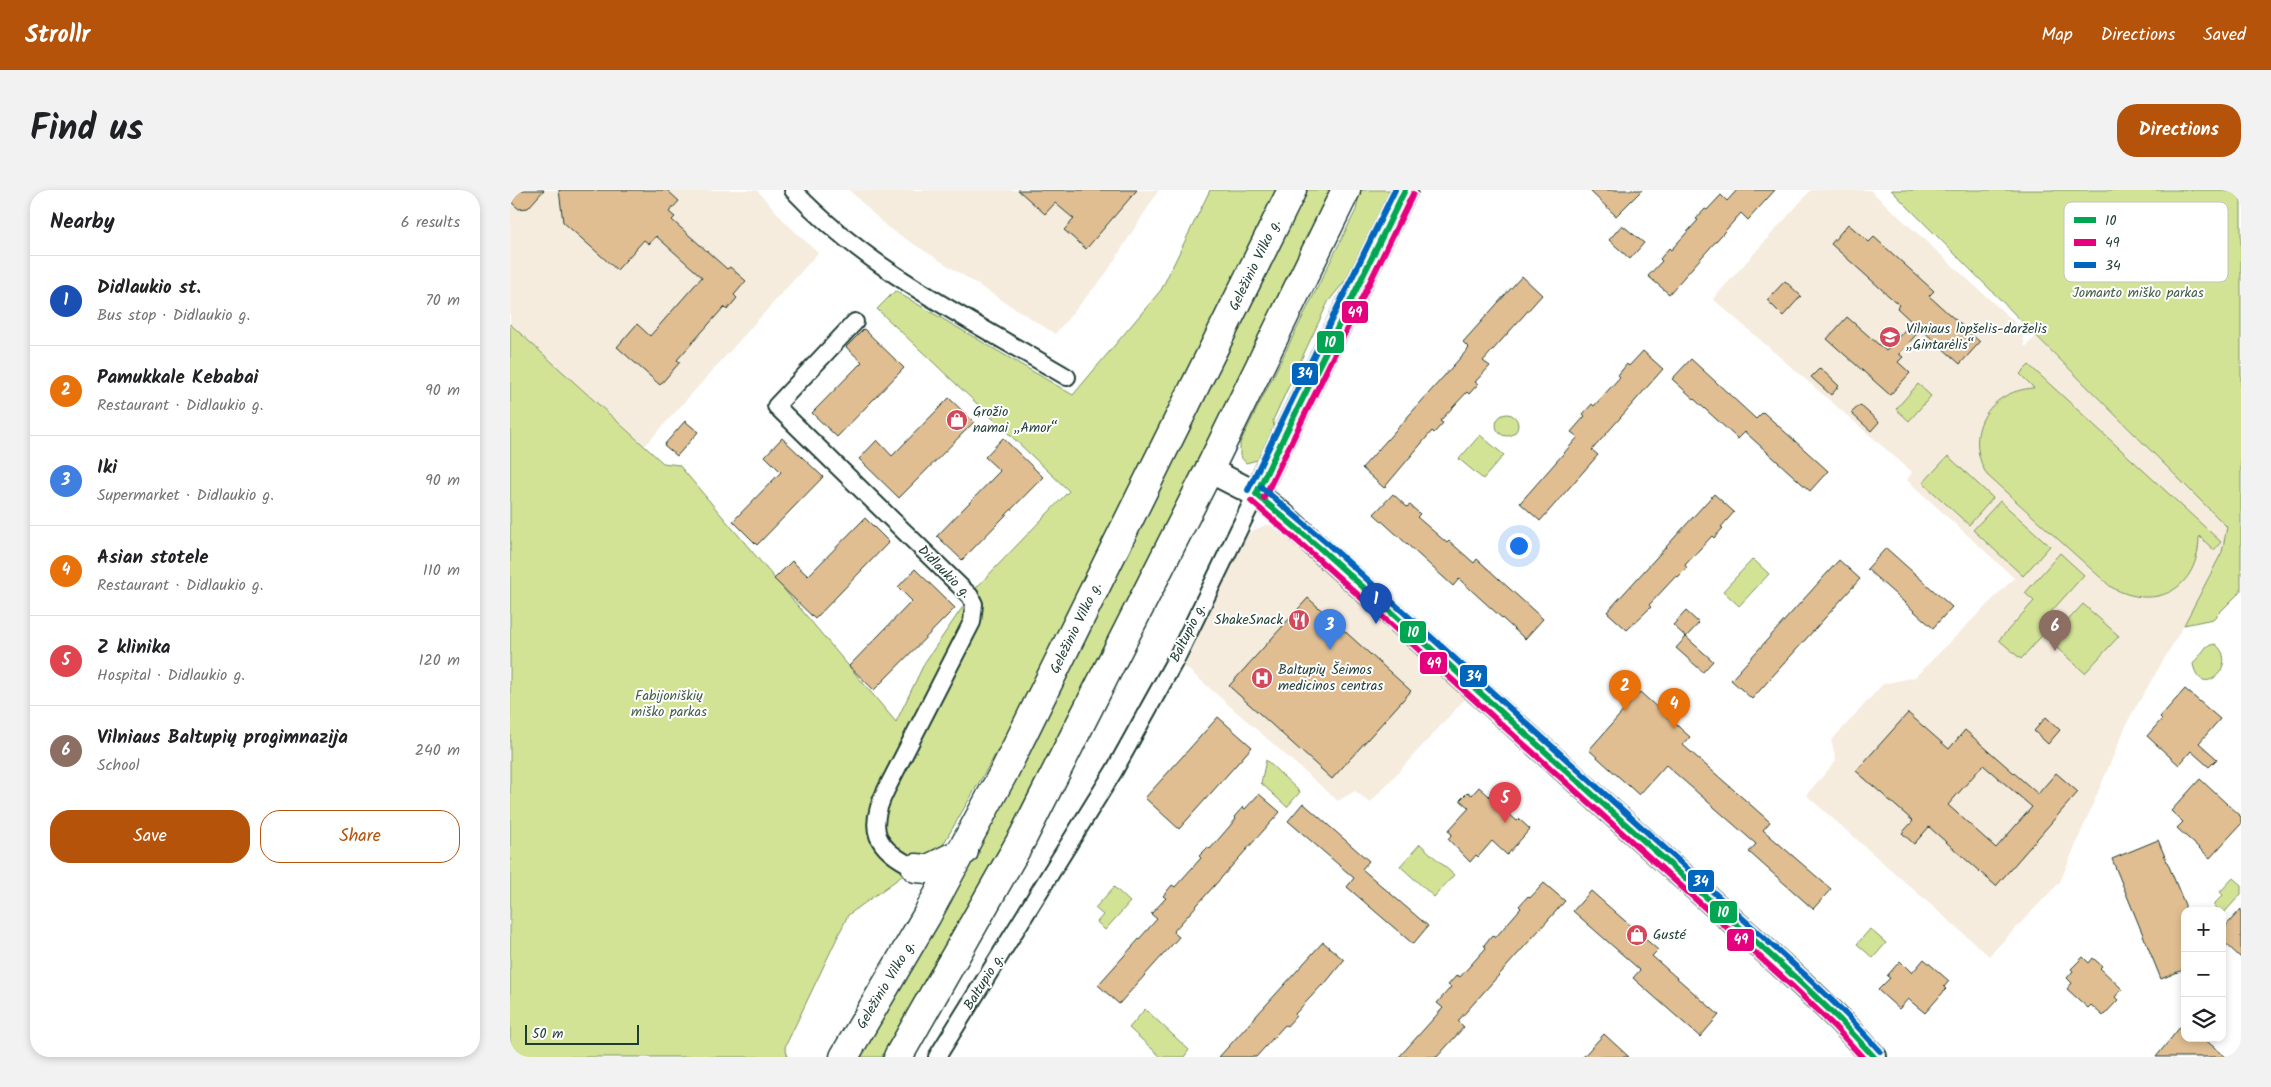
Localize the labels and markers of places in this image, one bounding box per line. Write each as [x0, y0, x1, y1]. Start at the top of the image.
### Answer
place label: Vilniaus lopšelis-darželis „Gintarėlis“ [1906, 318, 2047, 356]
school or university icon: Vilniaus lopšelis-darželis „Gintarėlis“ [1878, 325, 1902, 349]
place label: Grožio namai „Amor“ [973, 401, 1058, 439]
shop icon: Grožio namai „Amor“ [945, 408, 969, 432]
pin: 1 [1360, 583, 1392, 624]
restaurant icon: ShakeSnack [1287, 608, 1311, 632]
place label: ShakeSnack [1214, 609, 1283, 631]
pin: 3 [1314, 609, 1346, 650]
pin: 6 [2039, 610, 2071, 651]
place label: Baltupių Šeimos medicinos centras [1278, 659, 1383, 697]
hospital icon: Baltupių Šeimos medicinos centras [1250, 666, 1274, 690]
pin: 2 [1609, 670, 1641, 711]
pin: 4 [1658, 688, 1690, 729]
pin: 5 [1489, 782, 1521, 823]
shop icon: Gusté [1625, 923, 1649, 947]
place label: Gusté [1653, 924, 1687, 946]

